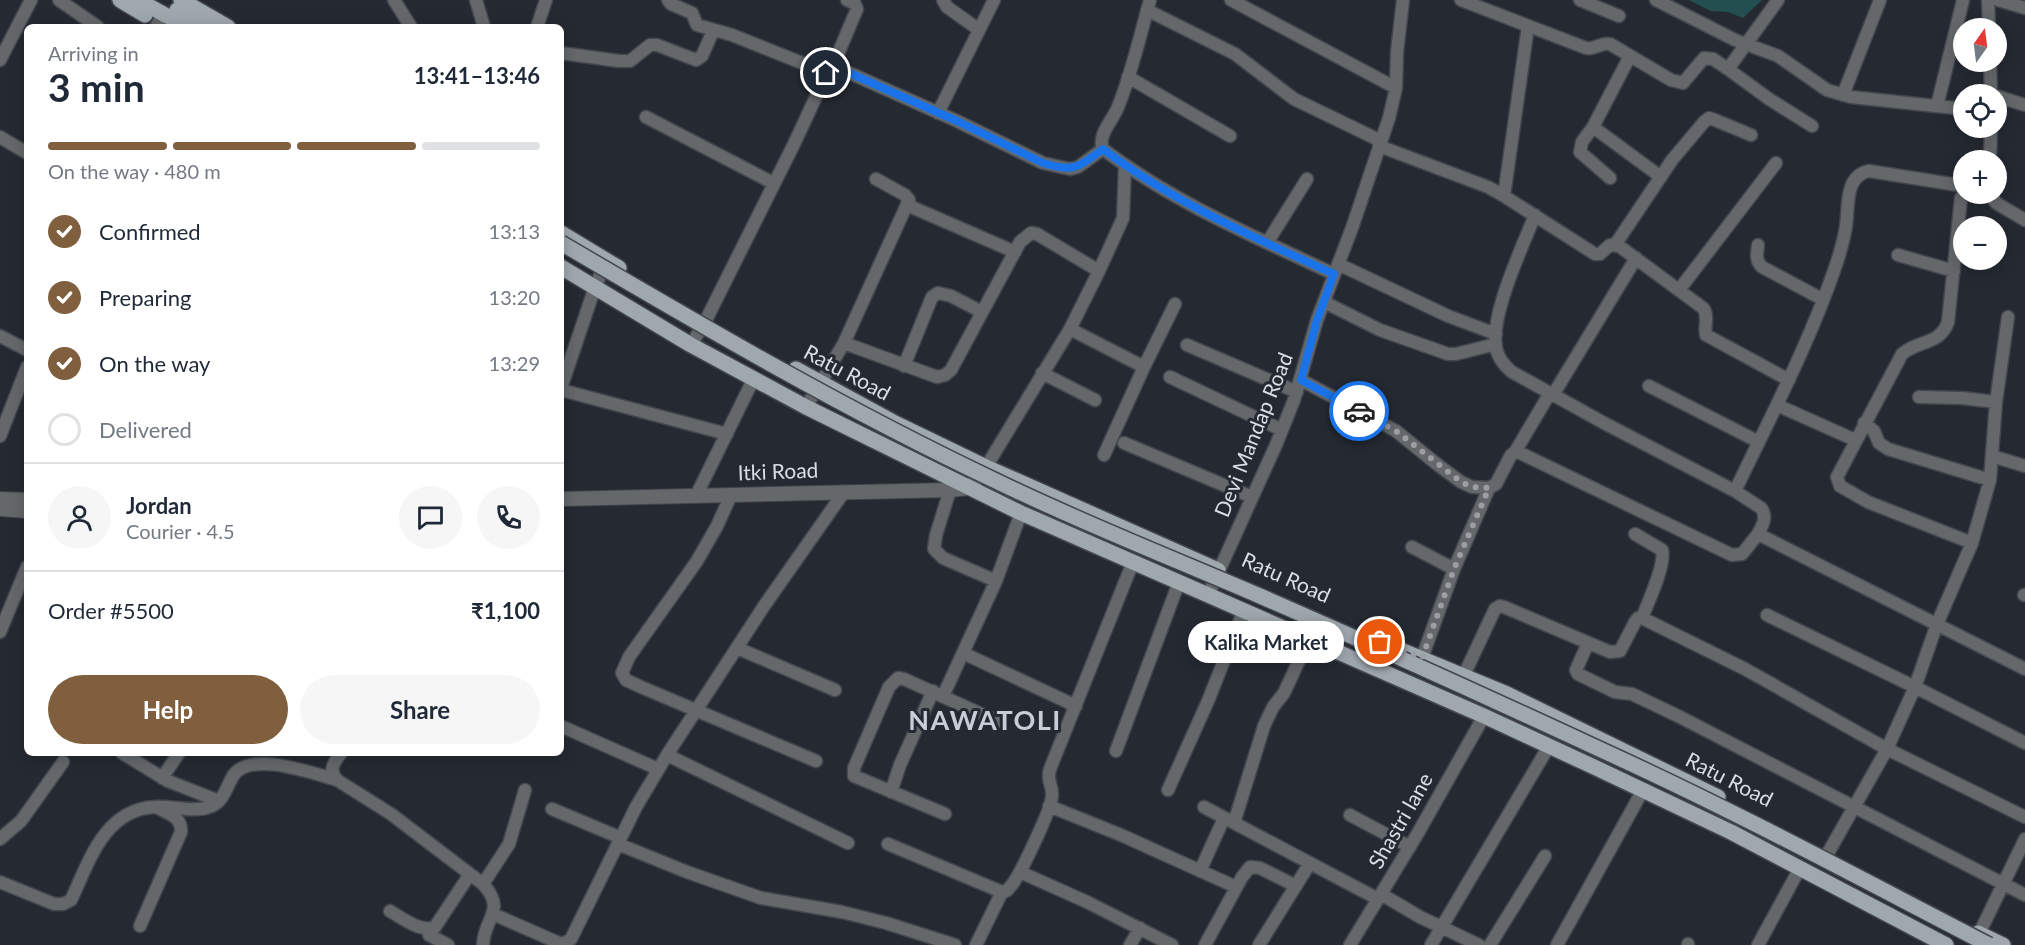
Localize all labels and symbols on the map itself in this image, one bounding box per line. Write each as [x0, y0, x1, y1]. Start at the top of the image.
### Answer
north arrow [1953, 18, 2007, 72]
pin [800, 47, 851, 98]
street label: Ratu Road [800, 338, 895, 405]
street label: Devi Mandap Road [1208, 349, 1297, 520]
courier [1329, 381, 1389, 441]
street label: Itki Road [737, 457, 819, 484]
street label: Ratu Road [1238, 546, 1335, 607]
pin [1354, 616, 1405, 667]
callout: Kalika Market [1188, 621, 1344, 663]
district label: NAWATOLI [908, 703, 1062, 736]
street label: Ratu Road [1682, 746, 1777, 811]
street label: Shastri lane [1362, 768, 1437, 873]

